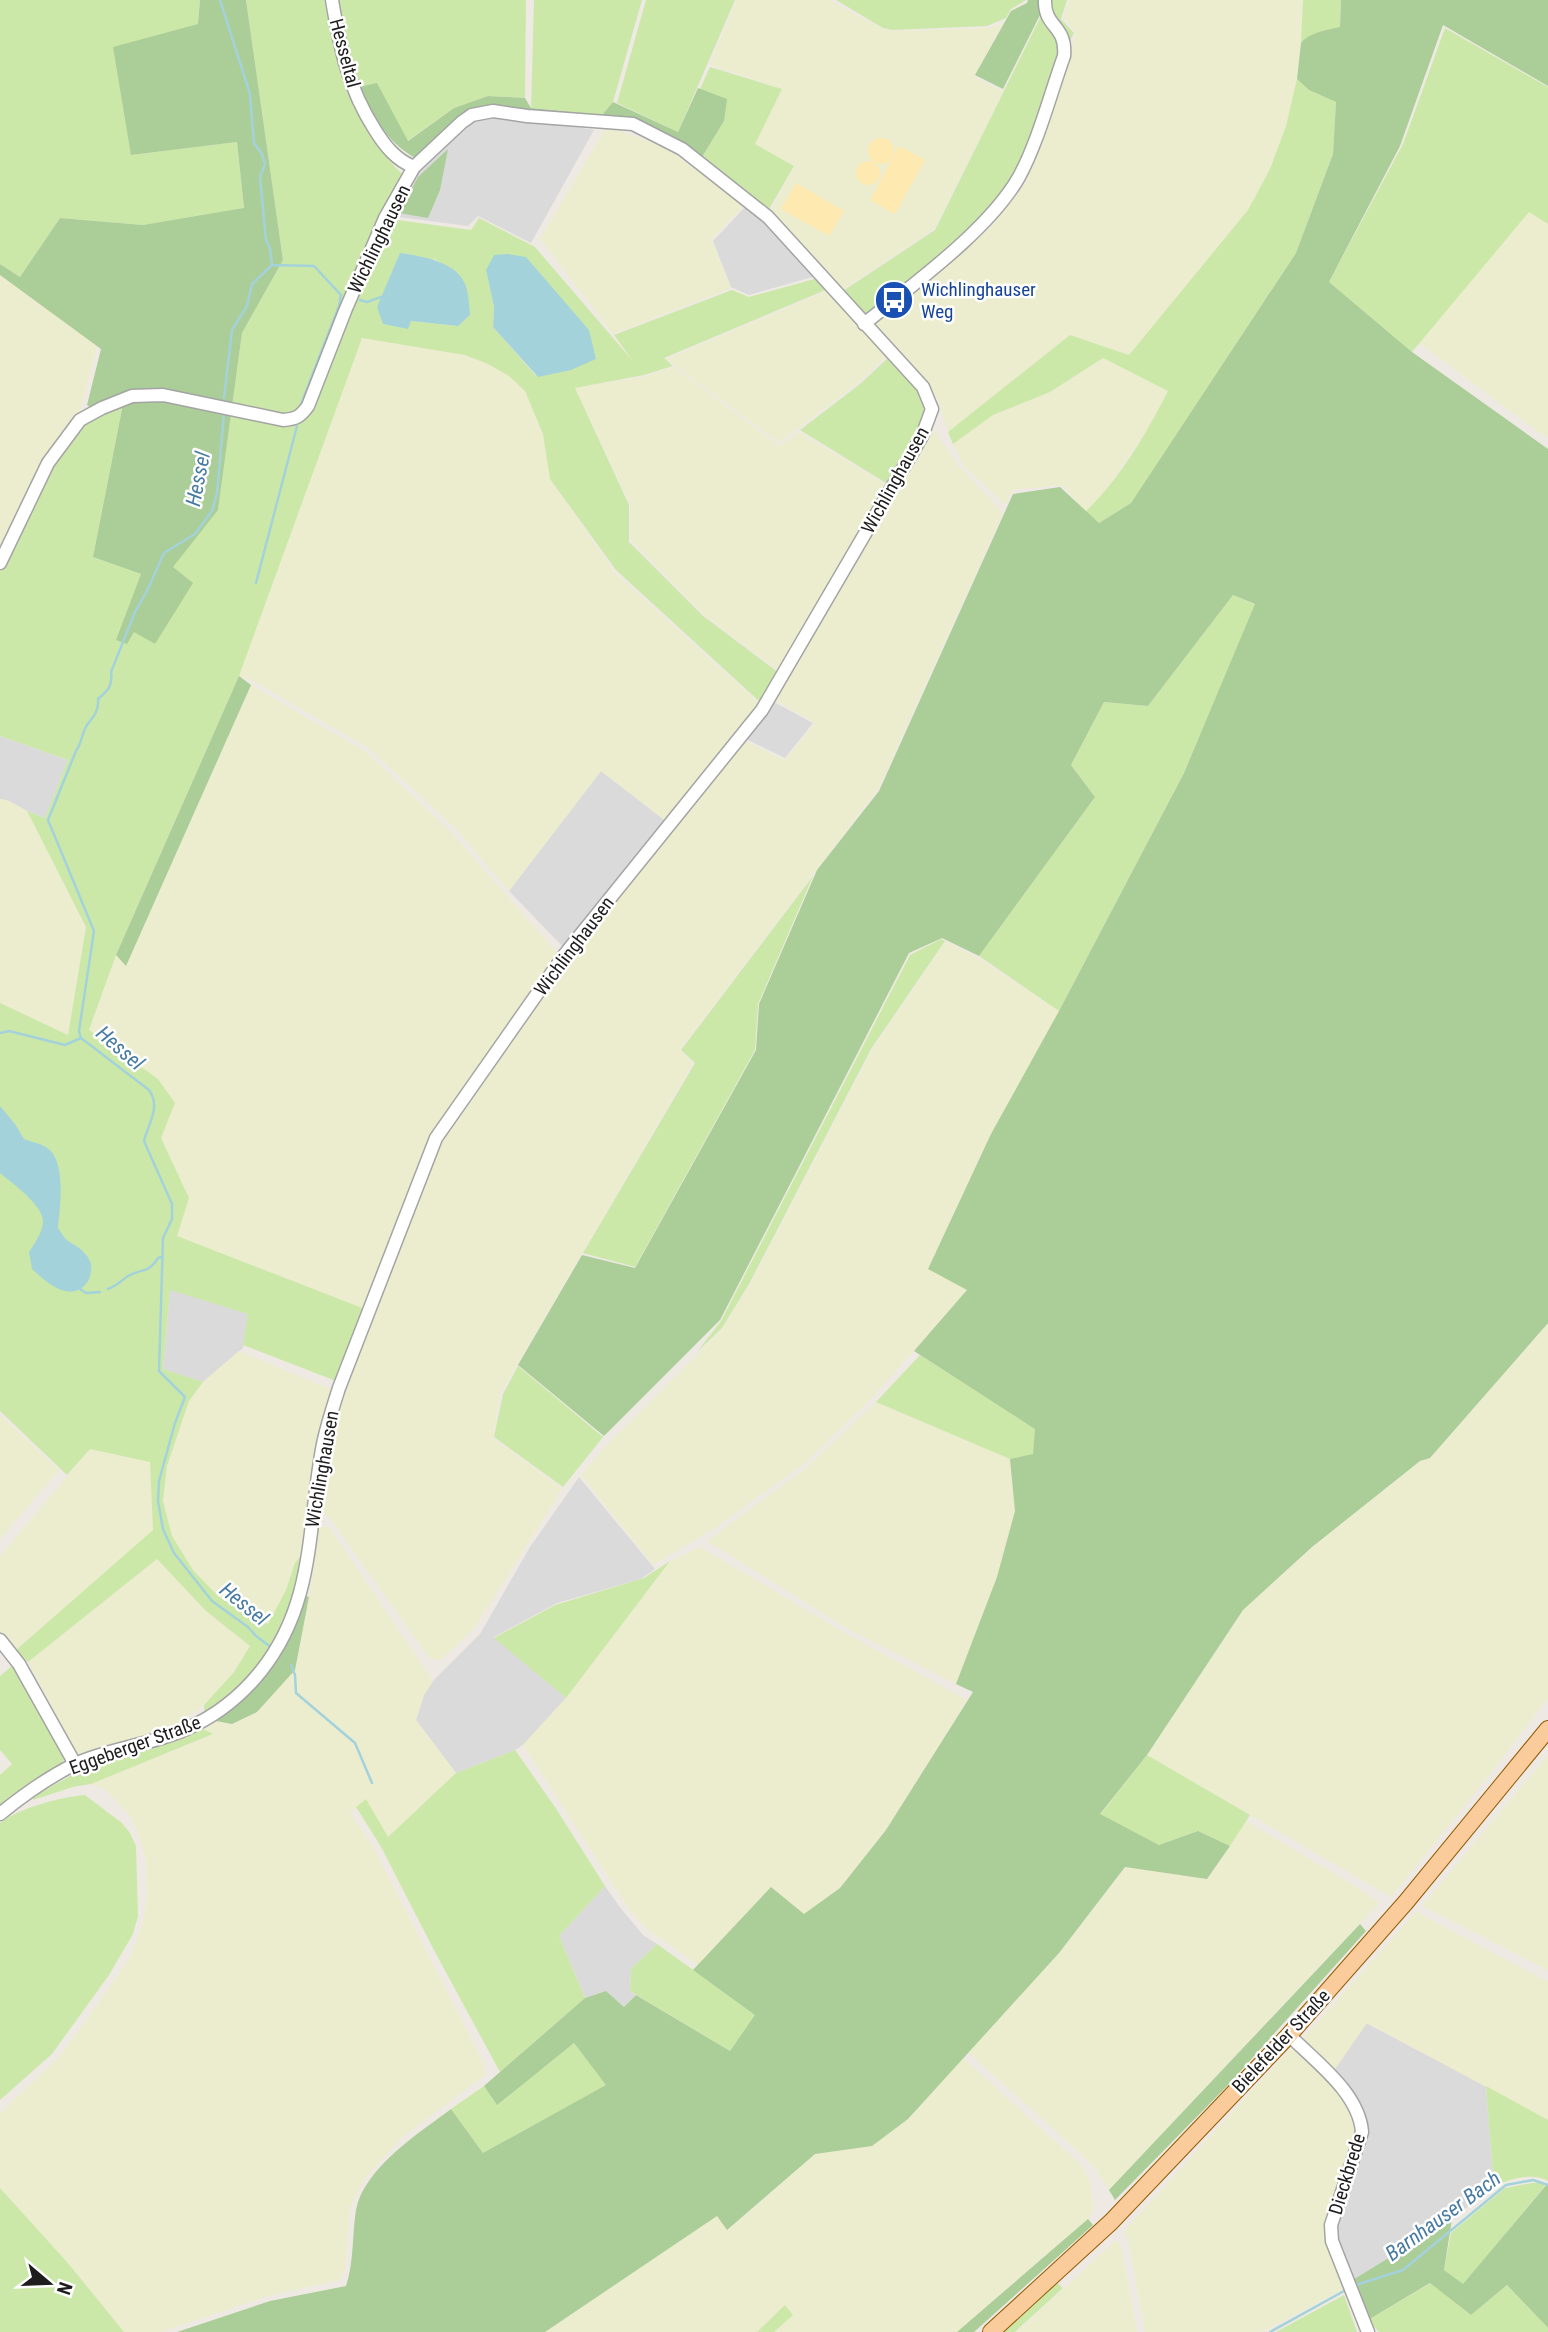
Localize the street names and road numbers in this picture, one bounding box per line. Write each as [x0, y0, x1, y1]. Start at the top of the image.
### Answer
street label: Hesseltal [325, 16, 365, 90]
street label: Wichlinghausen [343, 181, 415, 297]
street label: Wichlinghausen [856, 423, 934, 537]
street label: Wichlinghausen [529, 892, 619, 1000]
street label: Wichlinghausen [300, 1409, 344, 1529]
street label: Eggeberger Straße [66, 1711, 204, 1779]
street label: Bielefelder Straße [1227, 1984, 1335, 2098]
street label: Dieckbrede [1324, 2131, 1370, 2217]

